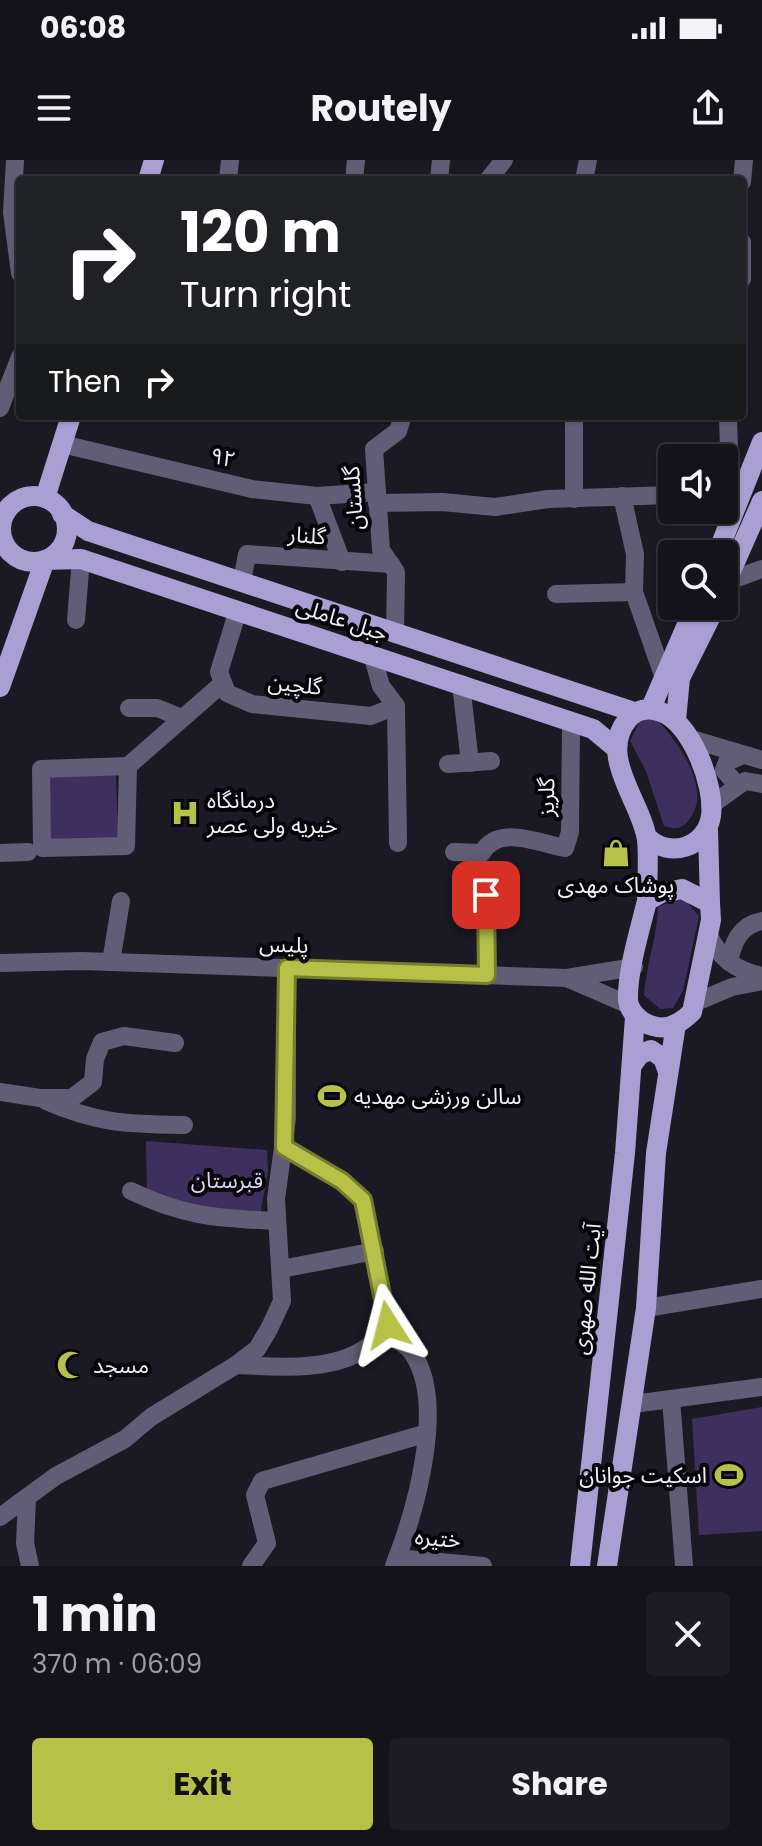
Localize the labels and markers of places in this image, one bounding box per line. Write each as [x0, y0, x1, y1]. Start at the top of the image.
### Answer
place label: درمانگاه خیریه ولی عصر [206, 785, 338, 841]
hospital icon: درمانگاه خیریه ولی عصر [170, 798, 200, 828]
shop icon: پوشاک مهدی [601, 838, 631, 868]
pin [452, 861, 520, 929]
place label: پوشاک مهدی [558, 870, 674, 901]
sports icon: سالن ورزشی مهدیه [317, 1081, 347, 1111]
place label: سالن ورزشی مهدیه [354, 1081, 522, 1112]
mosque icon: مسجد [56, 1350, 86, 1380]
place label: مسجد [93, 1350, 149, 1381]
place label: اسکیت جوانان [579, 1460, 707, 1491]
sports icon: اسکیت جوانان [714, 1460, 744, 1490]

